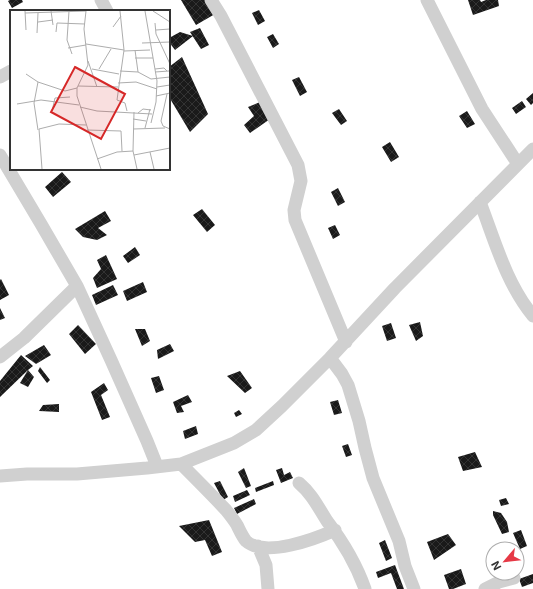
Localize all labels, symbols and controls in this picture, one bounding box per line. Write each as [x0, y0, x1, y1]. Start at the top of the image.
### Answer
inset map [10, 10, 170, 170]
north arrow [485, 541, 525, 581]
text: N [488, 559, 504, 573]

